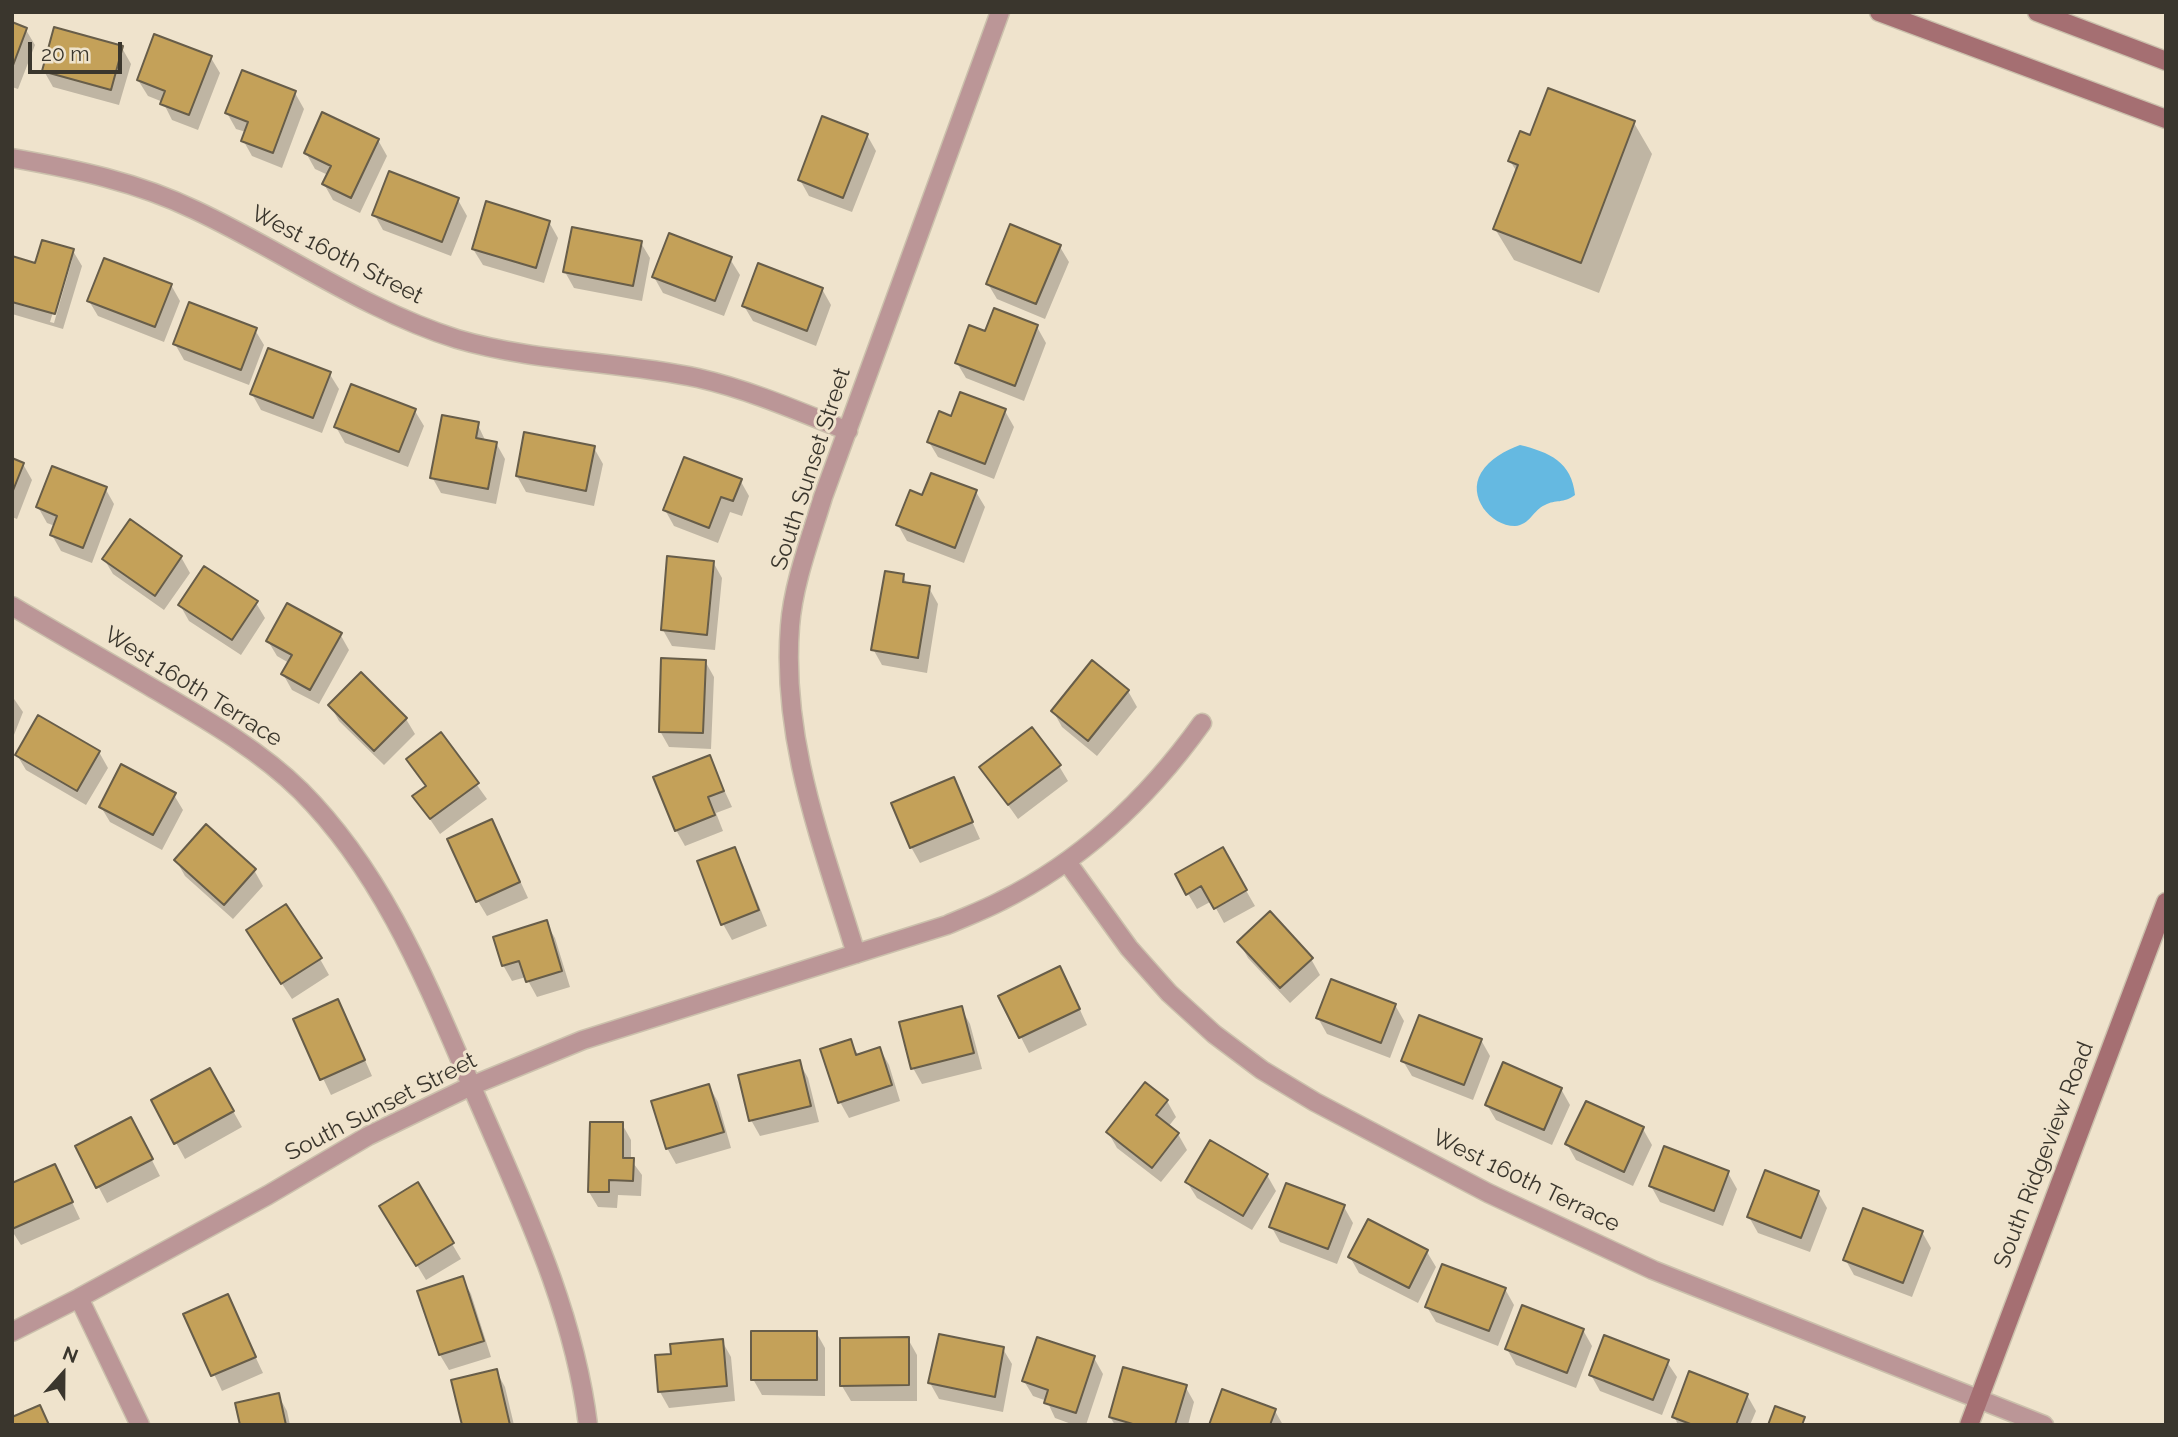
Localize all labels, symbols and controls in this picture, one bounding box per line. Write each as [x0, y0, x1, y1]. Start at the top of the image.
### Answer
scale bar [32, 28, 126, 72]
text: 20 m [41, 41, 89, 66]
street label: West 160th Street [246, 200, 428, 310]
street label: South Sunset Street [765, 364, 857, 574]
street label: West 160th Terrace [99, 621, 287, 753]
street label: South Ridgeview Road [1988, 1038, 2100, 1272]
street label: South Sunset Street [281, 1047, 481, 1167]
street label: West 160th Terrace [1428, 1124, 1624, 1238]
north arrow [28, 1339, 98, 1409]
text: N [60, 1342, 81, 1367]

